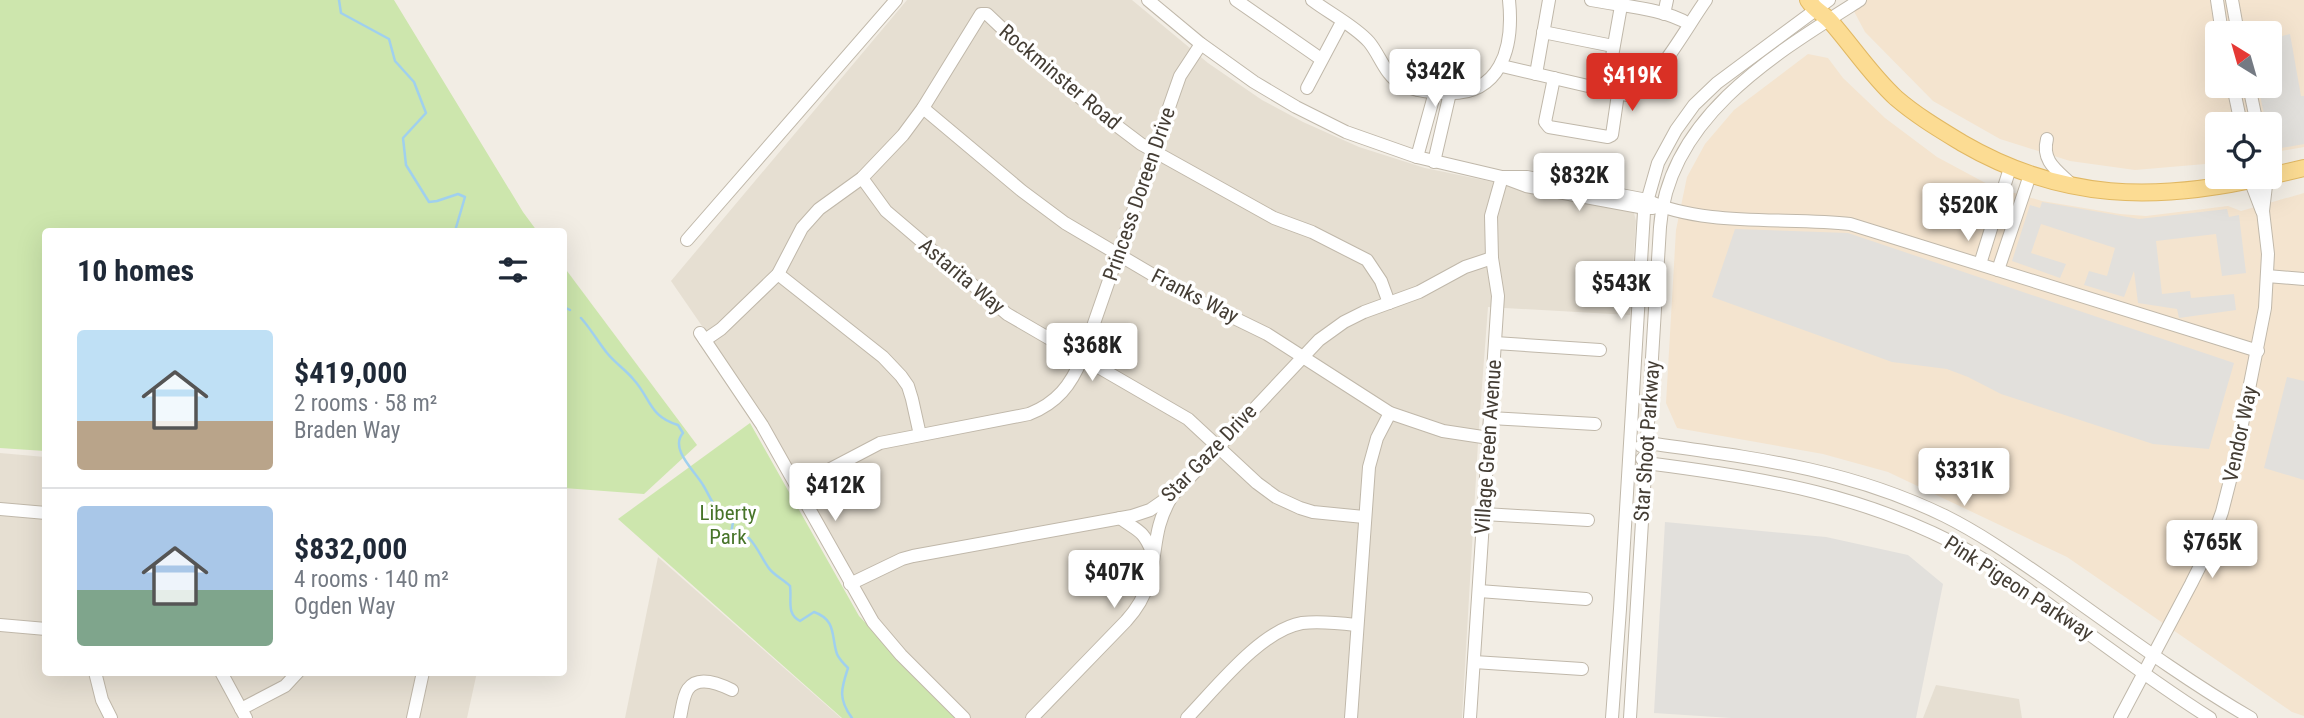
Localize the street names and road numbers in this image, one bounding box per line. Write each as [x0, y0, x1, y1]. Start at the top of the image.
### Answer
street label: Rockminster Road [995, 19, 1125, 135]
street label: Princess Doreen Drive [1098, 104, 1180, 284]
street label: Astarita Way [914, 233, 1010, 319]
street label: Franks Way [1148, 264, 1243, 328]
street label: Village Green Avenue [1470, 359, 1506, 535]
street label: Star Shoot Parkway [1629, 359, 1665, 522]
street label: Vendor Way [2218, 383, 2262, 484]
street label: Star Gaze Drive [1156, 399, 1262, 507]
street label: Pink Pigeon Parkway [1940, 531, 2098, 645]

